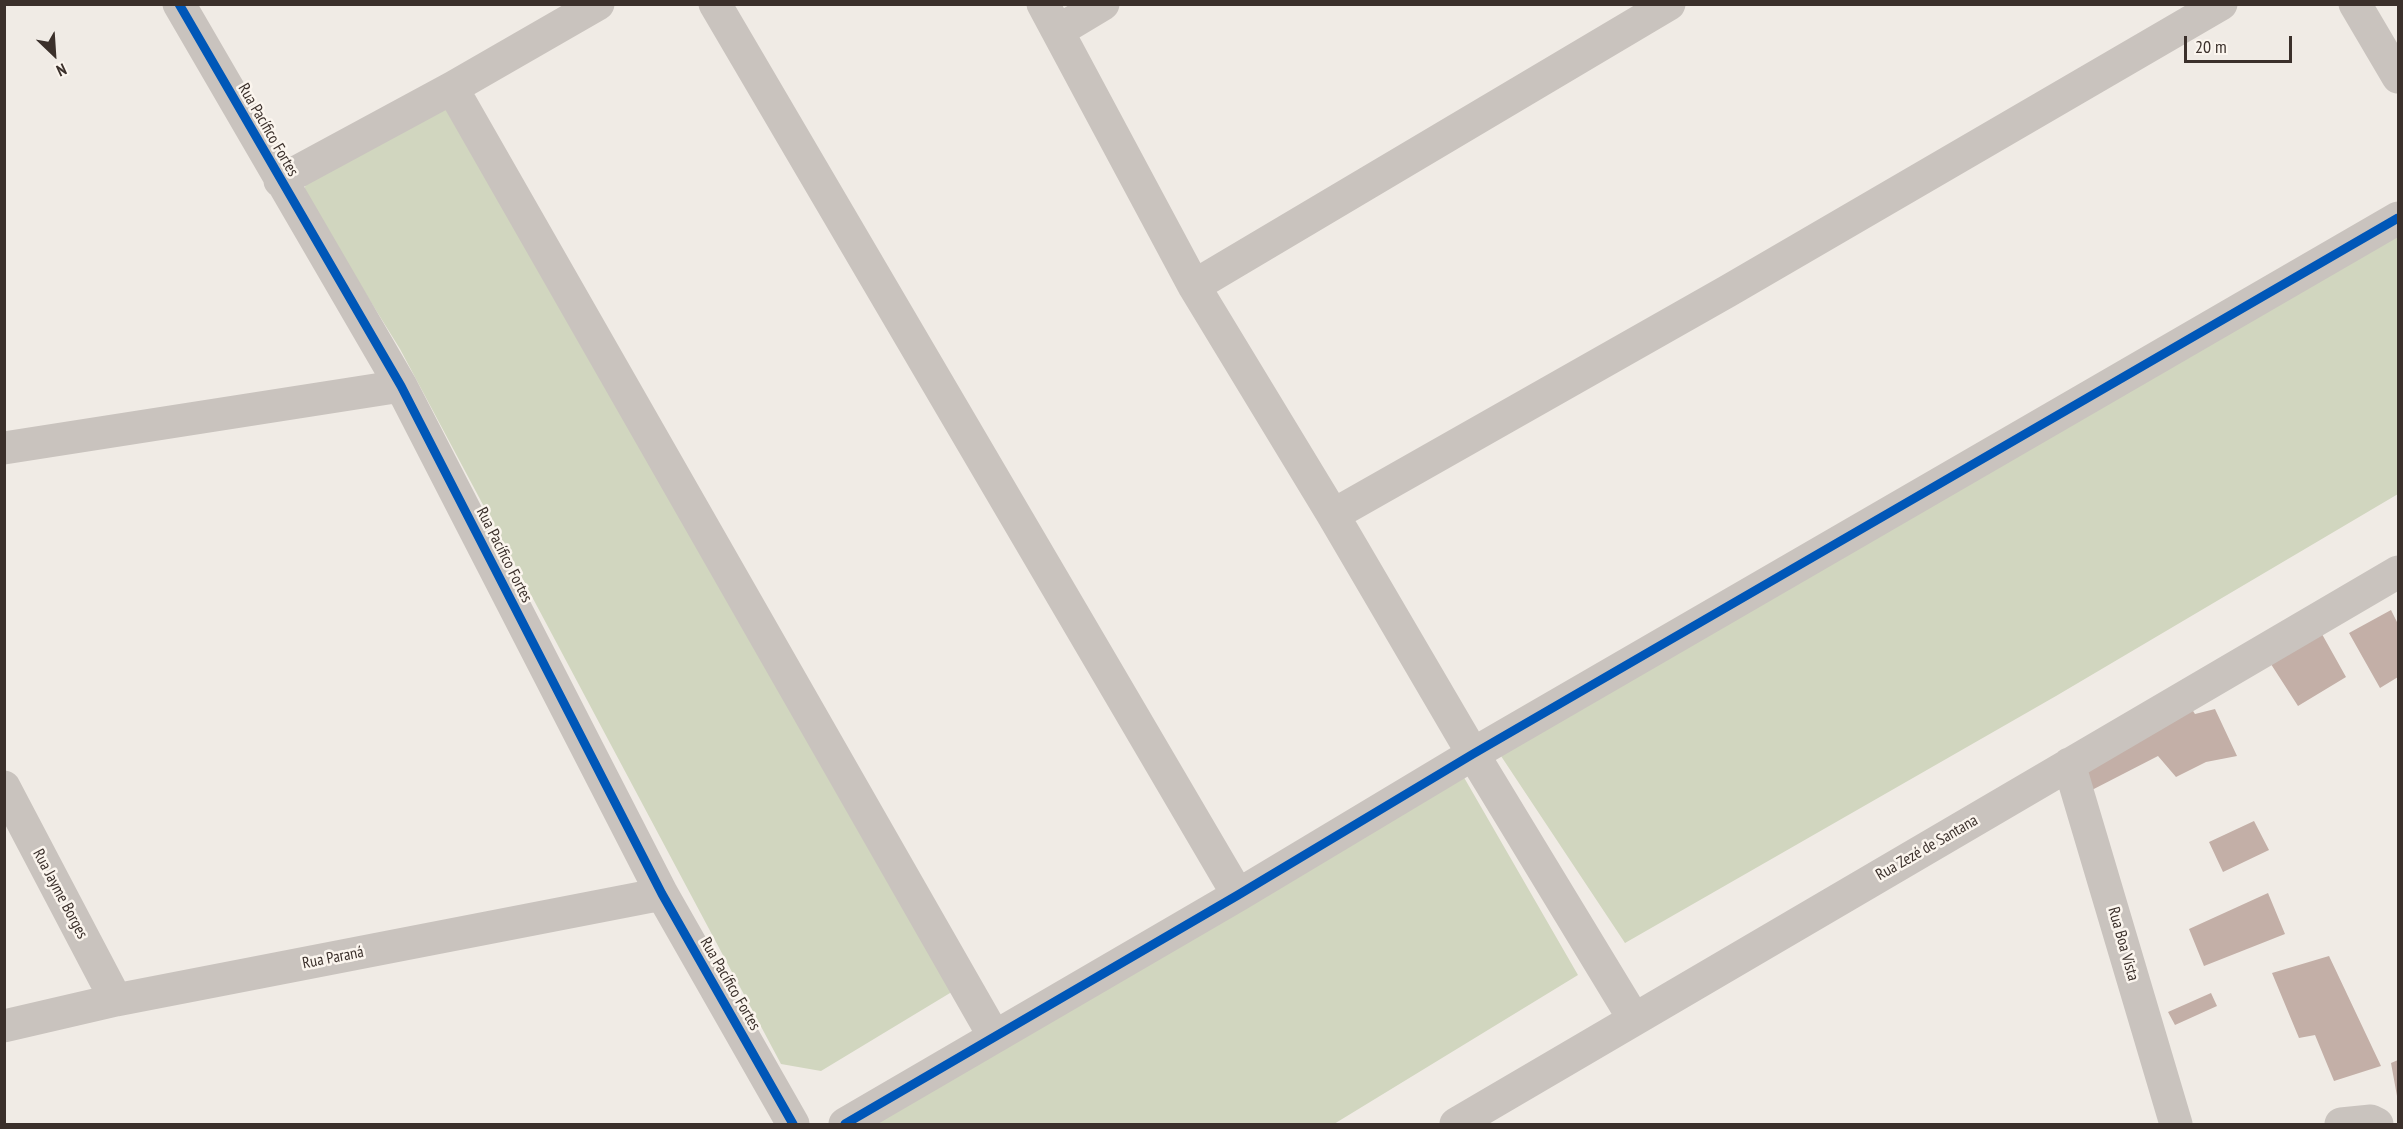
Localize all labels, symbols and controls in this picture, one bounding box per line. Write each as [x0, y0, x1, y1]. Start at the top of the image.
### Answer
north arrow [24, 24, 84, 84]
scale bar [2187, 24, 2295, 62]
text: 20 m [2195, 35, 2227, 58]
text: N [53, 59, 70, 81]
street label: Rua Pacífico Fortes [234, 80, 302, 180]
street label: Rua Pacífico Fortes [472, 504, 536, 606]
street label: Rua Zezé de Santana [1873, 811, 1981, 885]
street label: Rua Jayme Borges [28, 846, 92, 942]
street label: Rua Boa Vista [2103, 905, 2143, 983]
street label: Rua Pacífico Fortes [696, 934, 764, 1034]
street label: Rua Paraná [301, 943, 365, 973]

